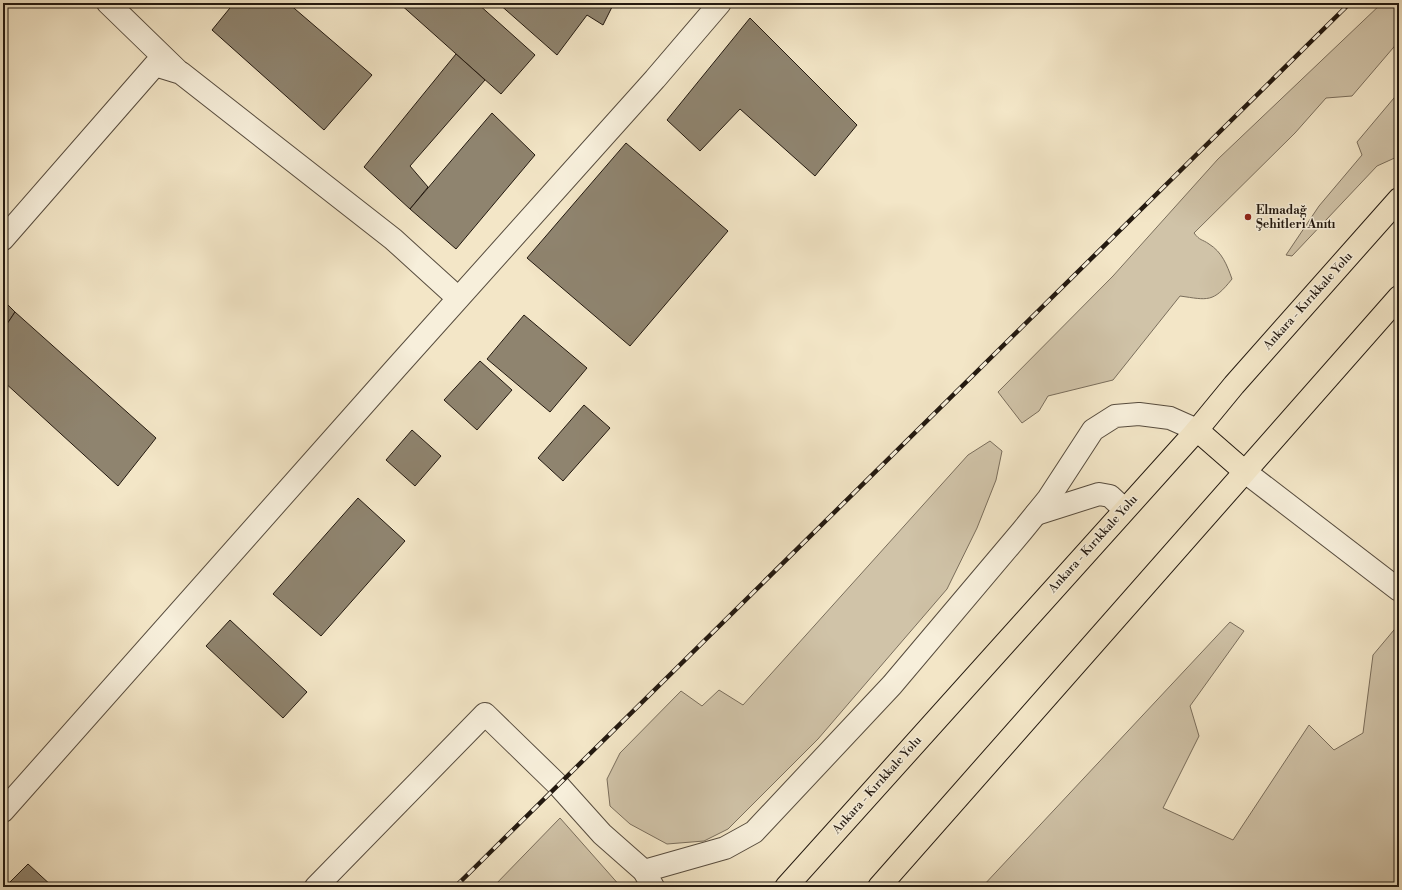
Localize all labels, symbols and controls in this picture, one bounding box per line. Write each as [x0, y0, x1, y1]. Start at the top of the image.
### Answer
place label: Elmadağ Şehitleri Anıtı [1256, 203, 1336, 232]
marker: Elmadağ Şehitleri Anıtı [1243, 212, 1253, 222]
street label: Ankara - Kırıkkale Yolu [1260, 249, 1356, 354]
street label: Ankara - Kırıkkale Yolu [1045, 492, 1141, 597]
street label: Ankara - Kırıkkale Yolu [829, 733, 925, 838]

